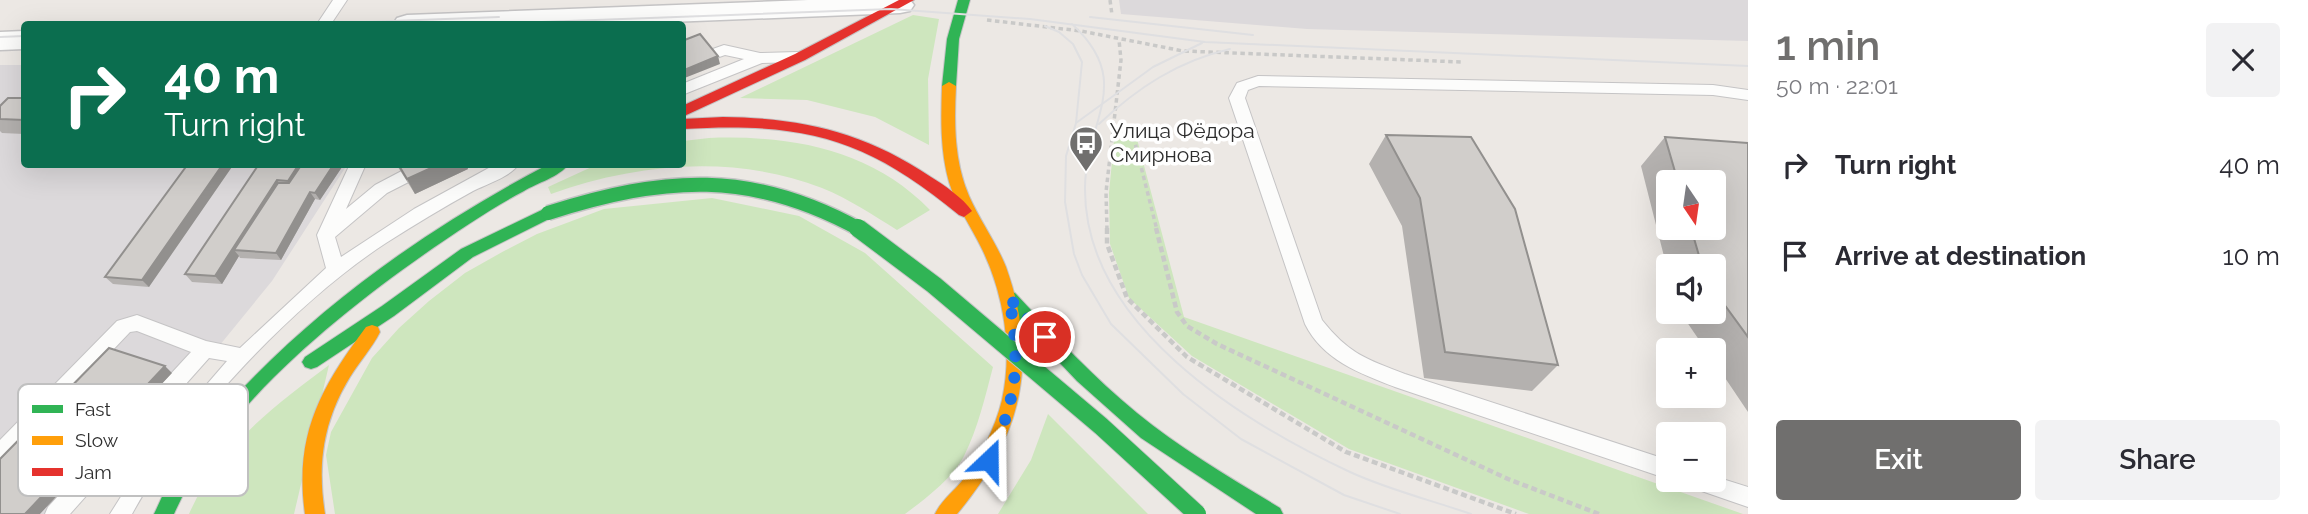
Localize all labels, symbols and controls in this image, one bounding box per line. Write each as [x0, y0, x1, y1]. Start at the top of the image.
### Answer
text: 1 min [1776, 21, 1880, 70]
button: close [2206, 23, 2280, 97]
text: 40 m [164, 47, 279, 104]
icon: right [49, 49, 140, 140]
text: 50 m · 22:01 [1776, 72, 1898, 99]
text: Turn right [164, 106, 305, 143]
place label: Улица Фёдора Смирнова [1110, 118, 1255, 167]
bus stop icon: Улица Фёдора Смирнова [1067, 124, 1105, 173]
icon: right [1776, 146, 1814, 184]
text: Turn right [1835, 150, 1956, 180]
text: 40 m [2219, 150, 2280, 180]
north arrow [1656, 170, 1726, 240]
map controls [1656, 170, 1726, 492]
icon: arrive [1776, 237, 1814, 275]
text: Arrive at destination [1835, 241, 2086, 271]
text: 10 m [2222, 241, 2280, 271]
button: sound [1656, 254, 1726, 324]
pin [1015, 307, 1075, 367]
icon: arrive [1026, 318, 1064, 356]
button: + [1656, 338, 1726, 408]
legend [18, 384, 248, 496]
text: Fast [75, 398, 111, 420]
button: Exit [1776, 420, 2021, 500]
button: Share [2035, 420, 2280, 500]
button: − [1656, 422, 1726, 492]
position arrow [952, 423, 1026, 497]
text: Slow [75, 429, 119, 451]
text: Jam [75, 461, 112, 483]

